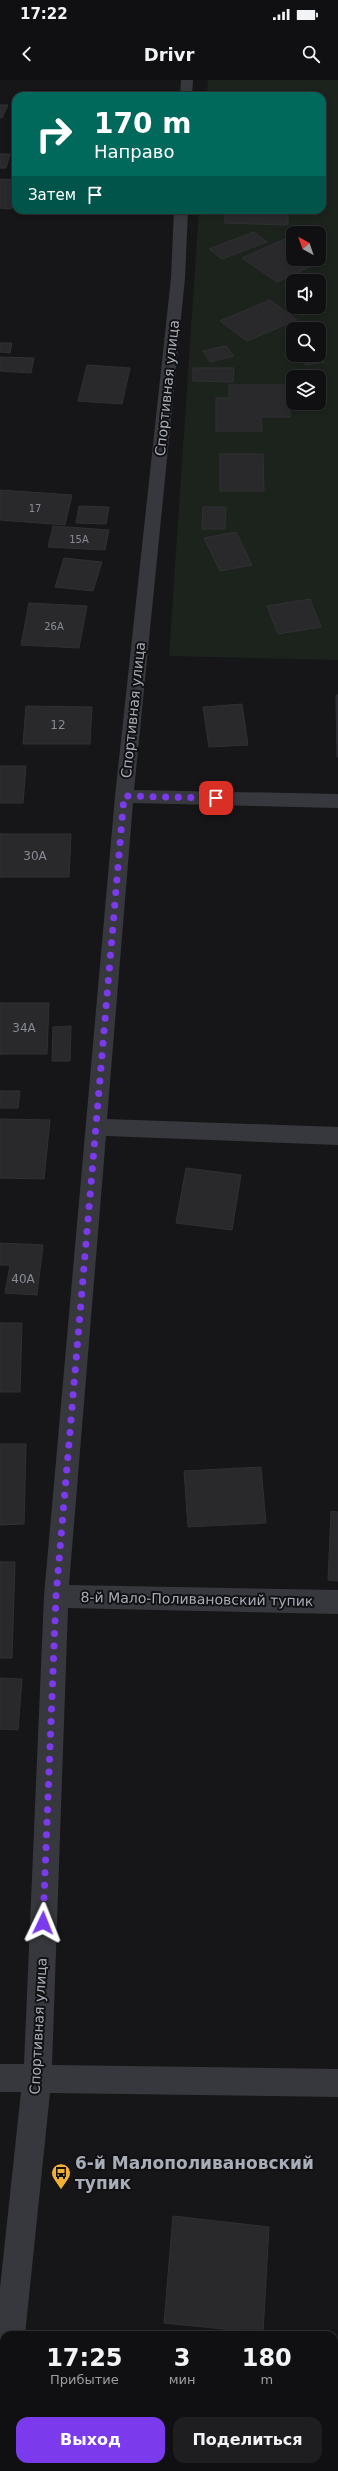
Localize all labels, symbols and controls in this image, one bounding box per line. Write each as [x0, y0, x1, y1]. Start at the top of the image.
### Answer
text: 17:22 [20, 5, 68, 23]
icon: back [16, 43, 38, 65]
icon: search [300, 43, 322, 65]
text: Drivr [144, 44, 194, 65]
text: 170 m [94, 107, 191, 140]
icon: right [28, 108, 80, 160]
text: Направо [94, 141, 174, 162]
icon: arrive [84, 184, 106, 206]
text: Затем [28, 186, 76, 204]
north arrow [286, 226, 326, 266]
map controls [286, 226, 326, 410]
button: sound [286, 274, 326, 314]
street label: Спортивная улица [152, 319, 182, 457]
button: search [286, 322, 326, 362]
button: layers [286, 370, 326, 410]
house number: 17 [29, 503, 41, 514]
house number: 15А [69, 534, 89, 545]
house number: 26А [44, 621, 64, 632]
street label: Спортивная улица [118, 641, 148, 779]
house number: 12 [50, 718, 66, 732]
pin [199, 781, 233, 815]
icon: arrive [205, 787, 227, 809]
house number: 30А [23, 849, 48, 863]
house number: 34А [12, 1021, 37, 1035]
house number: 40А [11, 1272, 36, 1286]
street label: 8-й Мало-Поливановский тупик [81, 1589, 313, 1609]
position arrow [22, 1902, 64, 1944]
street label: Спортивная улица [26, 1957, 50, 2095]
place label: 6-й Малополивановский тупик [75, 2153, 314, 2193]
bus stop icon: 6-й Малополивановский тупик [50, 2162, 72, 2190]
text: 17:25 [46, 2344, 123, 2372]
text: 3 [174, 2344, 190, 2372]
text: 180 [242, 2344, 292, 2372]
text: Прибытие [50, 2372, 119, 2387]
text: мин [169, 2372, 196, 2387]
text: m [260, 2372, 273, 2387]
button: Выход [16, 2417, 165, 2463]
button: Поделиться [173, 2417, 322, 2463]

